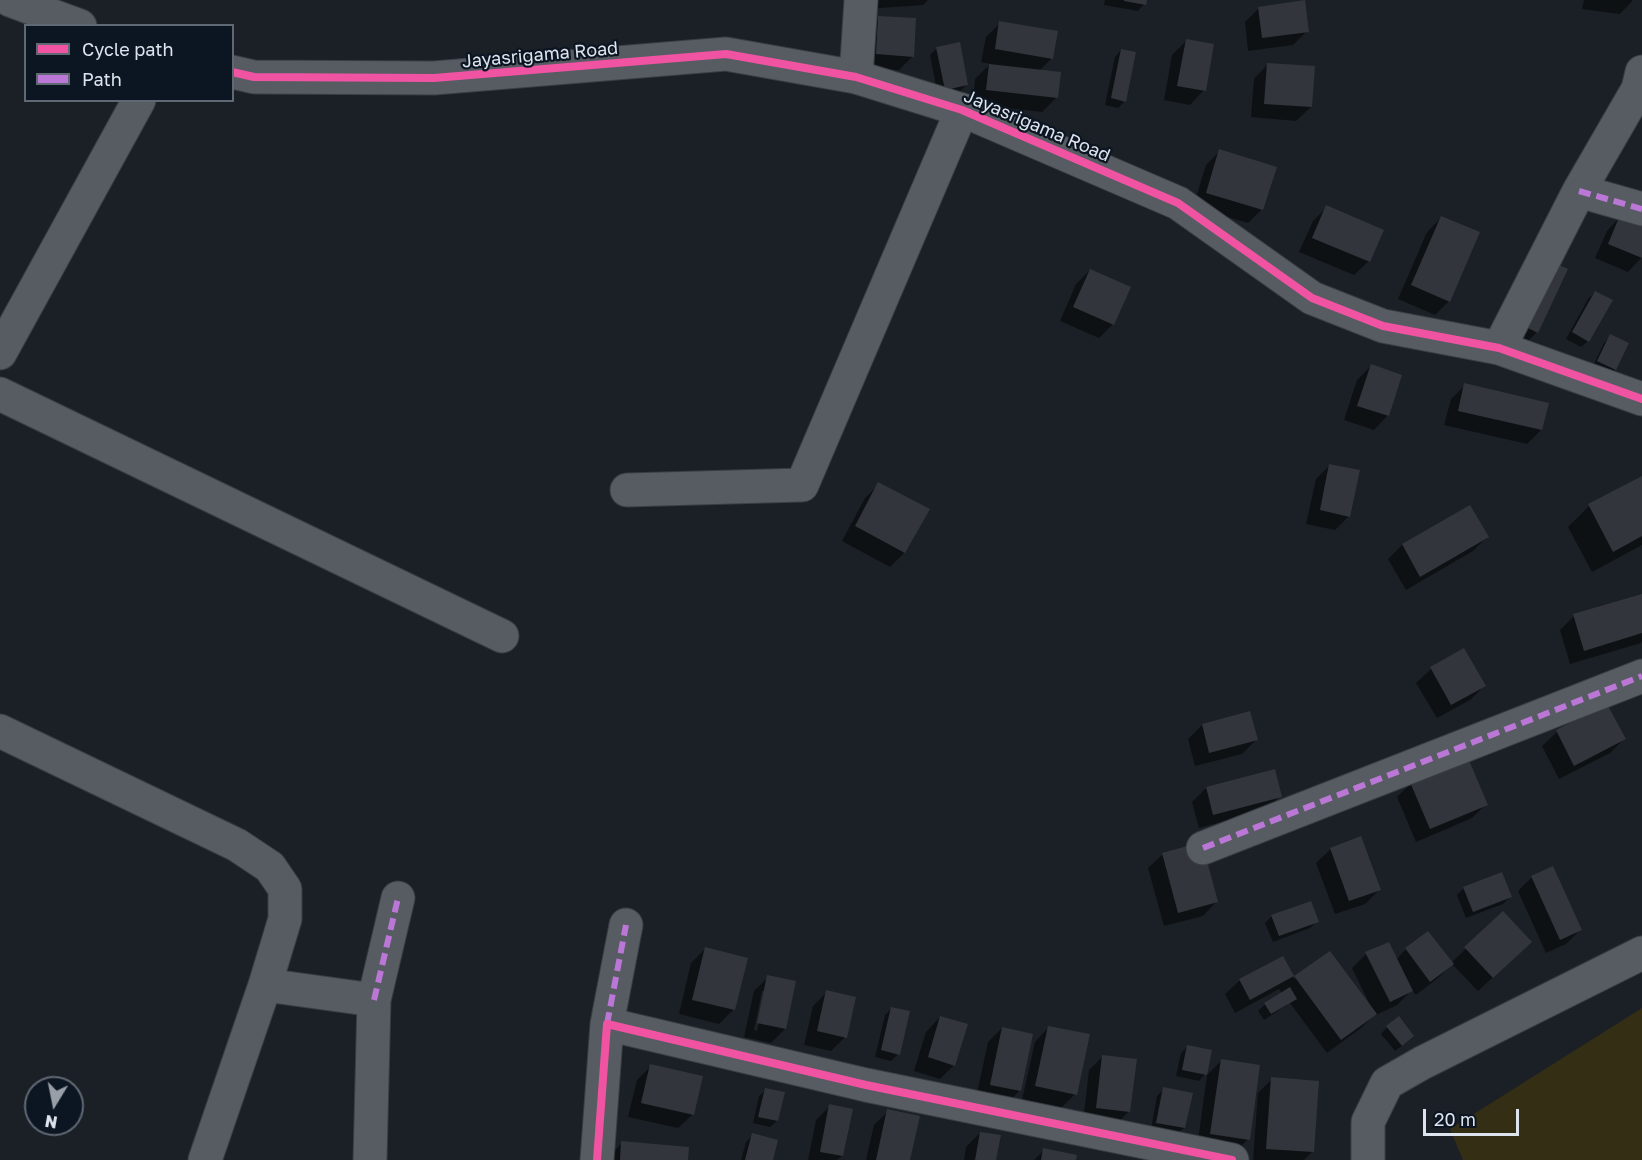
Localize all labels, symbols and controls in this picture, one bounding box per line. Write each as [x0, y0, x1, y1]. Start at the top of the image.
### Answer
legend [24, 24, 234, 102]
street label: Jayasrigama Road [461, 37, 619, 73]
text: Cycle path [82, 38, 174, 60]
text: Path [82, 68, 122, 90]
street label: Jayasrigama Road [961, 85, 1113, 167]
north arrow [24, 1076, 84, 1136]
scale bar [1426, 1097, 1522, 1135]
text: 20 m [1434, 1108, 1476, 1130]
text: N [43, 1111, 59, 1133]

